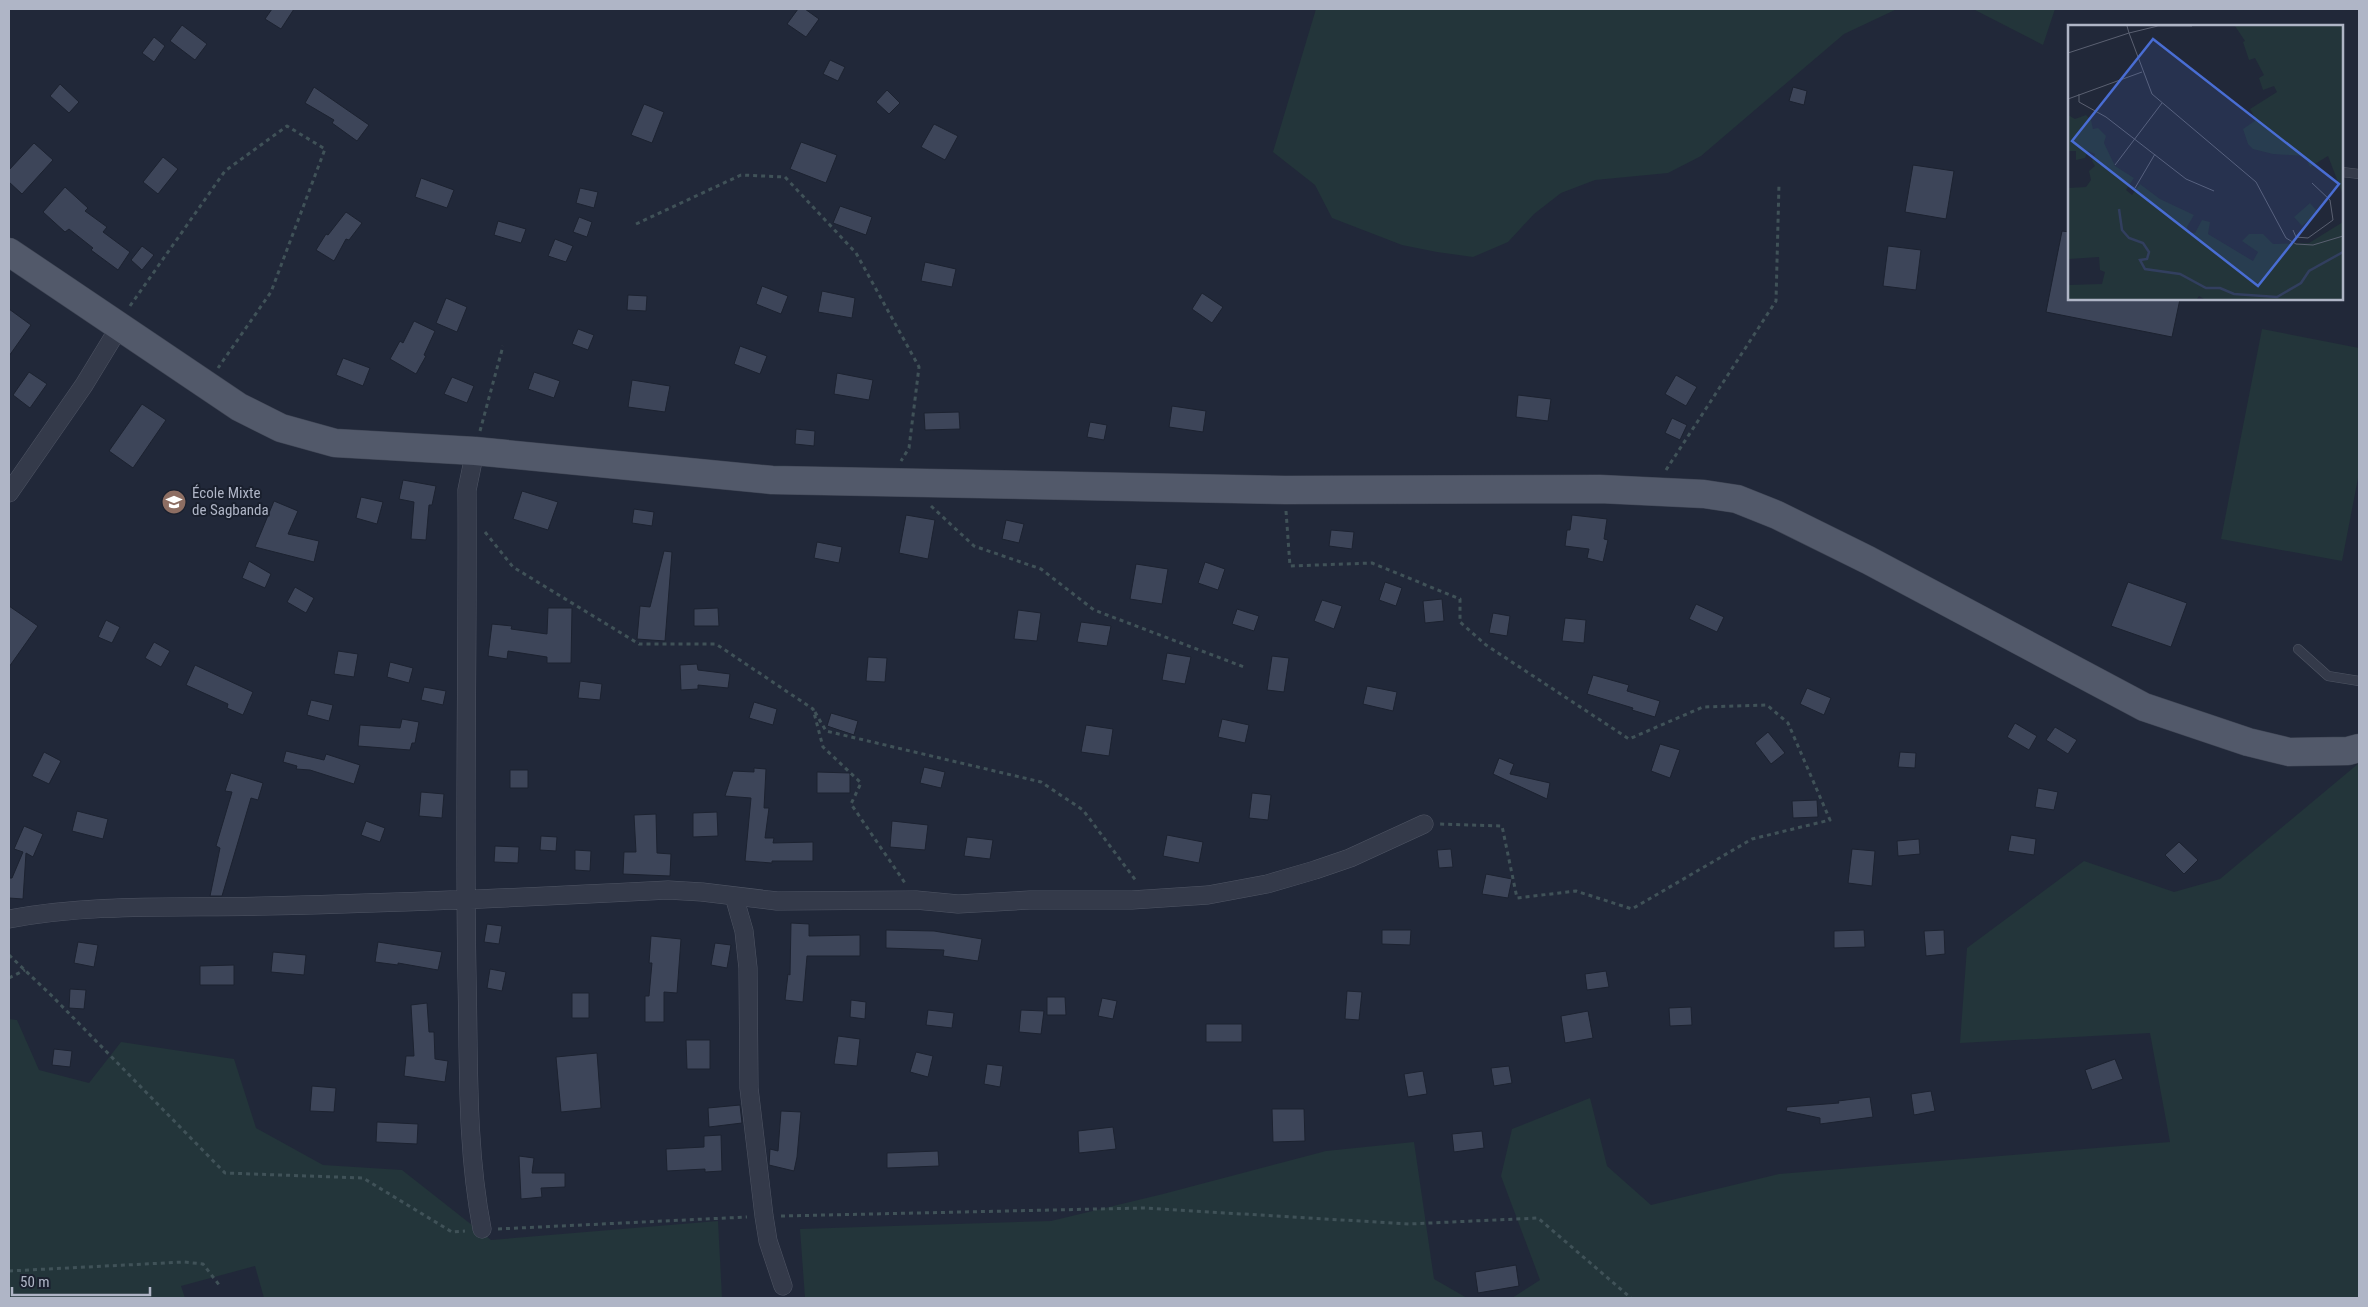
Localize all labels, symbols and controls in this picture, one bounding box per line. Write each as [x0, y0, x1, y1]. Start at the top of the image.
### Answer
inset map [2068, 25, 2343, 300]
place label: École Mixte de Sagbanda [192, 484, 269, 519]
school or university icon: École Mixte de Sagbanda [161, 489, 187, 515]
scale bar [12, 1264, 150, 1296]
text: 50 m [20, 1273, 50, 1291]

